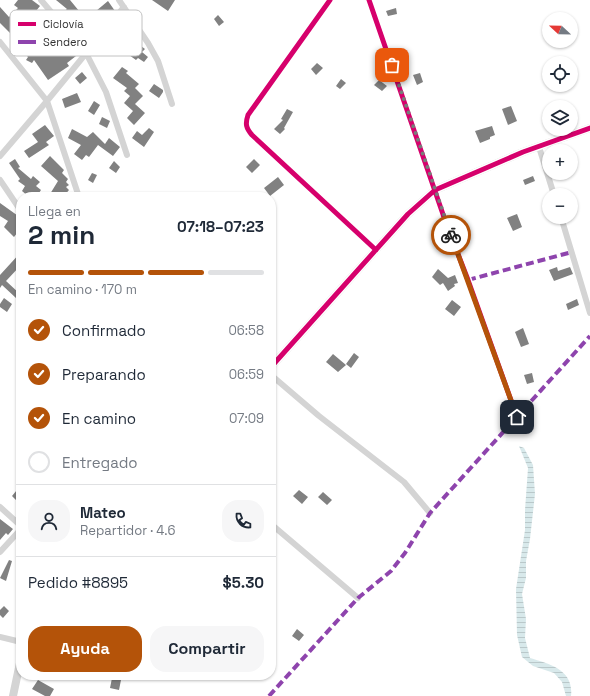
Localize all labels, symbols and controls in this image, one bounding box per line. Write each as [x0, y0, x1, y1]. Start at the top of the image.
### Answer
legend [10, 10, 142, 56]
north arrow [542, 12, 578, 48]
map controls [542, 12, 578, 224]
text: Ciclovía [43, 17, 84, 31]
text: Sendero [43, 35, 88, 49]
pin [375, 48, 409, 82]
icon: bag [381, 54, 403, 76]
button: locate [542, 56, 578, 92]
button: layers [542, 100, 578, 136]
button: + [542, 144, 578, 180]
button: − [542, 188, 578, 224]
text: Llega en [28, 203, 81, 220]
courier [431, 215, 471, 255]
text: 07:18–07:23 [177, 217, 264, 236]
text: 2 min [28, 218, 95, 252]
icon: bike [440, 224, 462, 246]
text: En camino · 170 m [28, 281, 137, 298]
icon: check [28, 319, 50, 341]
text: Confirmado [62, 321, 146, 340]
text: 06:58 [229, 322, 264, 339]
icon: check [28, 363, 50, 385]
text: Preparando [62, 365, 146, 384]
text: 06:59 [229, 366, 264, 383]
pin [500, 400, 534, 434]
icon: home [506, 406, 528, 428]
icon: check [28, 407, 50, 429]
text: En camino [62, 409, 136, 428]
text: 07:09 [229, 410, 264, 427]
text: Entregado [62, 453, 138, 472]
button: person [28, 500, 70, 542]
button: phone [222, 500, 264, 542]
text: Mateo [80, 503, 126, 522]
text: Repartidor · 4.6 [80, 522, 176, 539]
text: Pedido #8895 [28, 573, 128, 592]
text: $5.30 [223, 573, 264, 592]
button: Ayuda [28, 626, 142, 672]
button: Compartir [150, 626, 264, 672]

